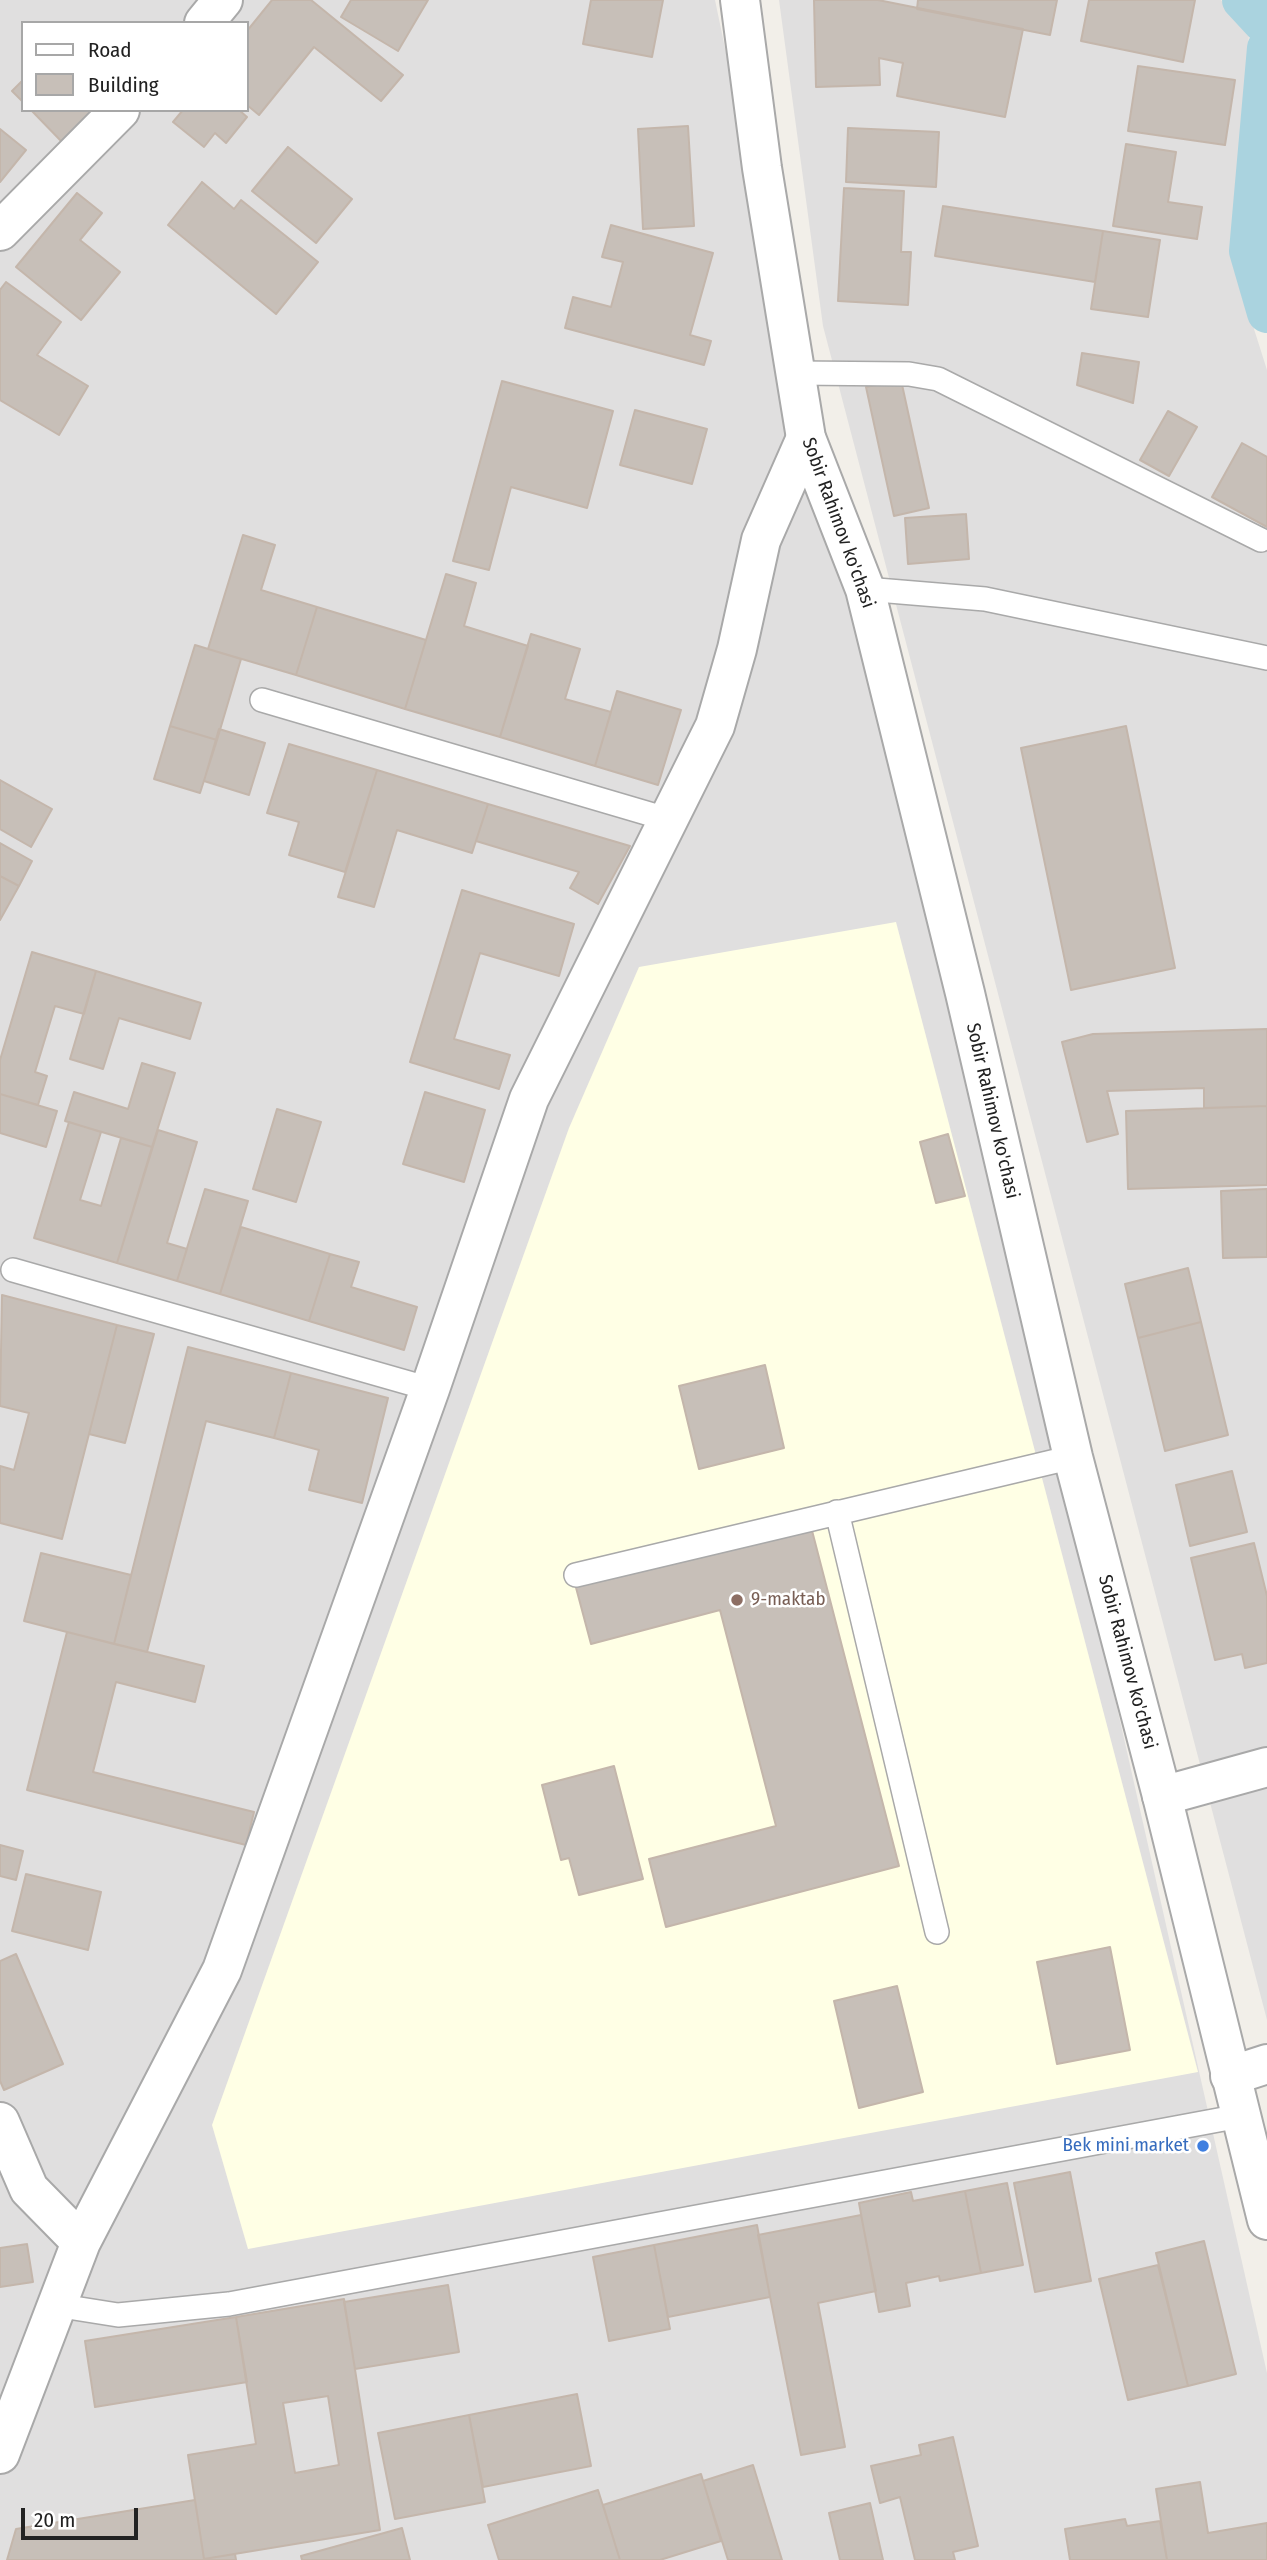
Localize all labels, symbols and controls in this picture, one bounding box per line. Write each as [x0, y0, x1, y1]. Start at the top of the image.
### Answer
legend [21, 21, 248, 112]
text: Road [88, 37, 132, 63]
text: Building [88, 72, 159, 98]
street label: Sobir Rahimov ko'chasi [797, 435, 879, 611]
street label: Sobir Rahimov ko'chasi [961, 1021, 1023, 1201]
street label: Sobir Rahimov ko'chasi [1093, 1572, 1161, 1752]
place label: 9-maktab [751, 1589, 826, 1611]
marker: 9-maktab [729, 1592, 745, 1608]
place label: Bek mini market [1062, 2135, 1189, 2157]
marker: Bek mini market [1195, 2138, 1211, 2154]
scale bar [24, 2494, 142, 2538]
text: 20 m [34, 2507, 75, 2533]

